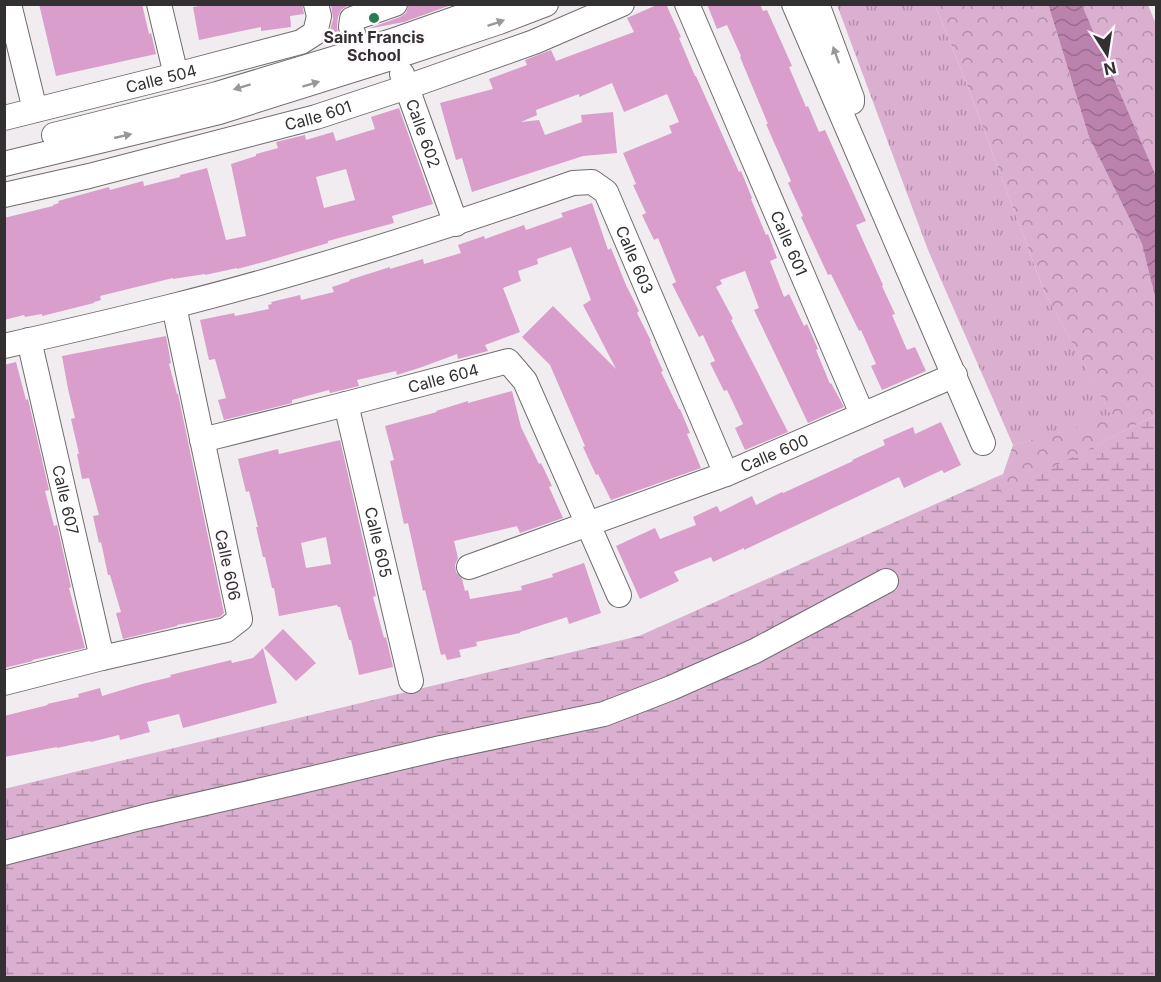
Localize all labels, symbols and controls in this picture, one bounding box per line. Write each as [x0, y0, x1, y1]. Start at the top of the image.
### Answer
marker: Saint Francis School [367, 11, 381, 25]
one-way arrow [487, 18, 505, 28]
north arrow [1077, 24, 1137, 84]
place label: Saint Francis School [323, 27, 425, 65]
one-way arrow [831, 46, 840, 64]
text: N [1102, 58, 1118, 80]
street label: Calle 504 [124, 60, 199, 97]
one-way arrow [302, 79, 320, 88]
one-way arrow [233, 83, 251, 92]
street label: Calle 601 [282, 96, 354, 135]
street label: Calle 602 [402, 96, 445, 171]
one-way arrow [114, 131, 132, 141]
street label: Calle 601 [766, 208, 812, 279]
street label: Calle 603 [611, 223, 658, 297]
street label: Calle 604 [406, 359, 481, 397]
street label: Calle 600 [737, 430, 812, 477]
street label: Calle 607 [48, 463, 83, 537]
street label: Calle 605 [360, 505, 396, 580]
street label: Calle 606 [211, 528, 245, 602]

